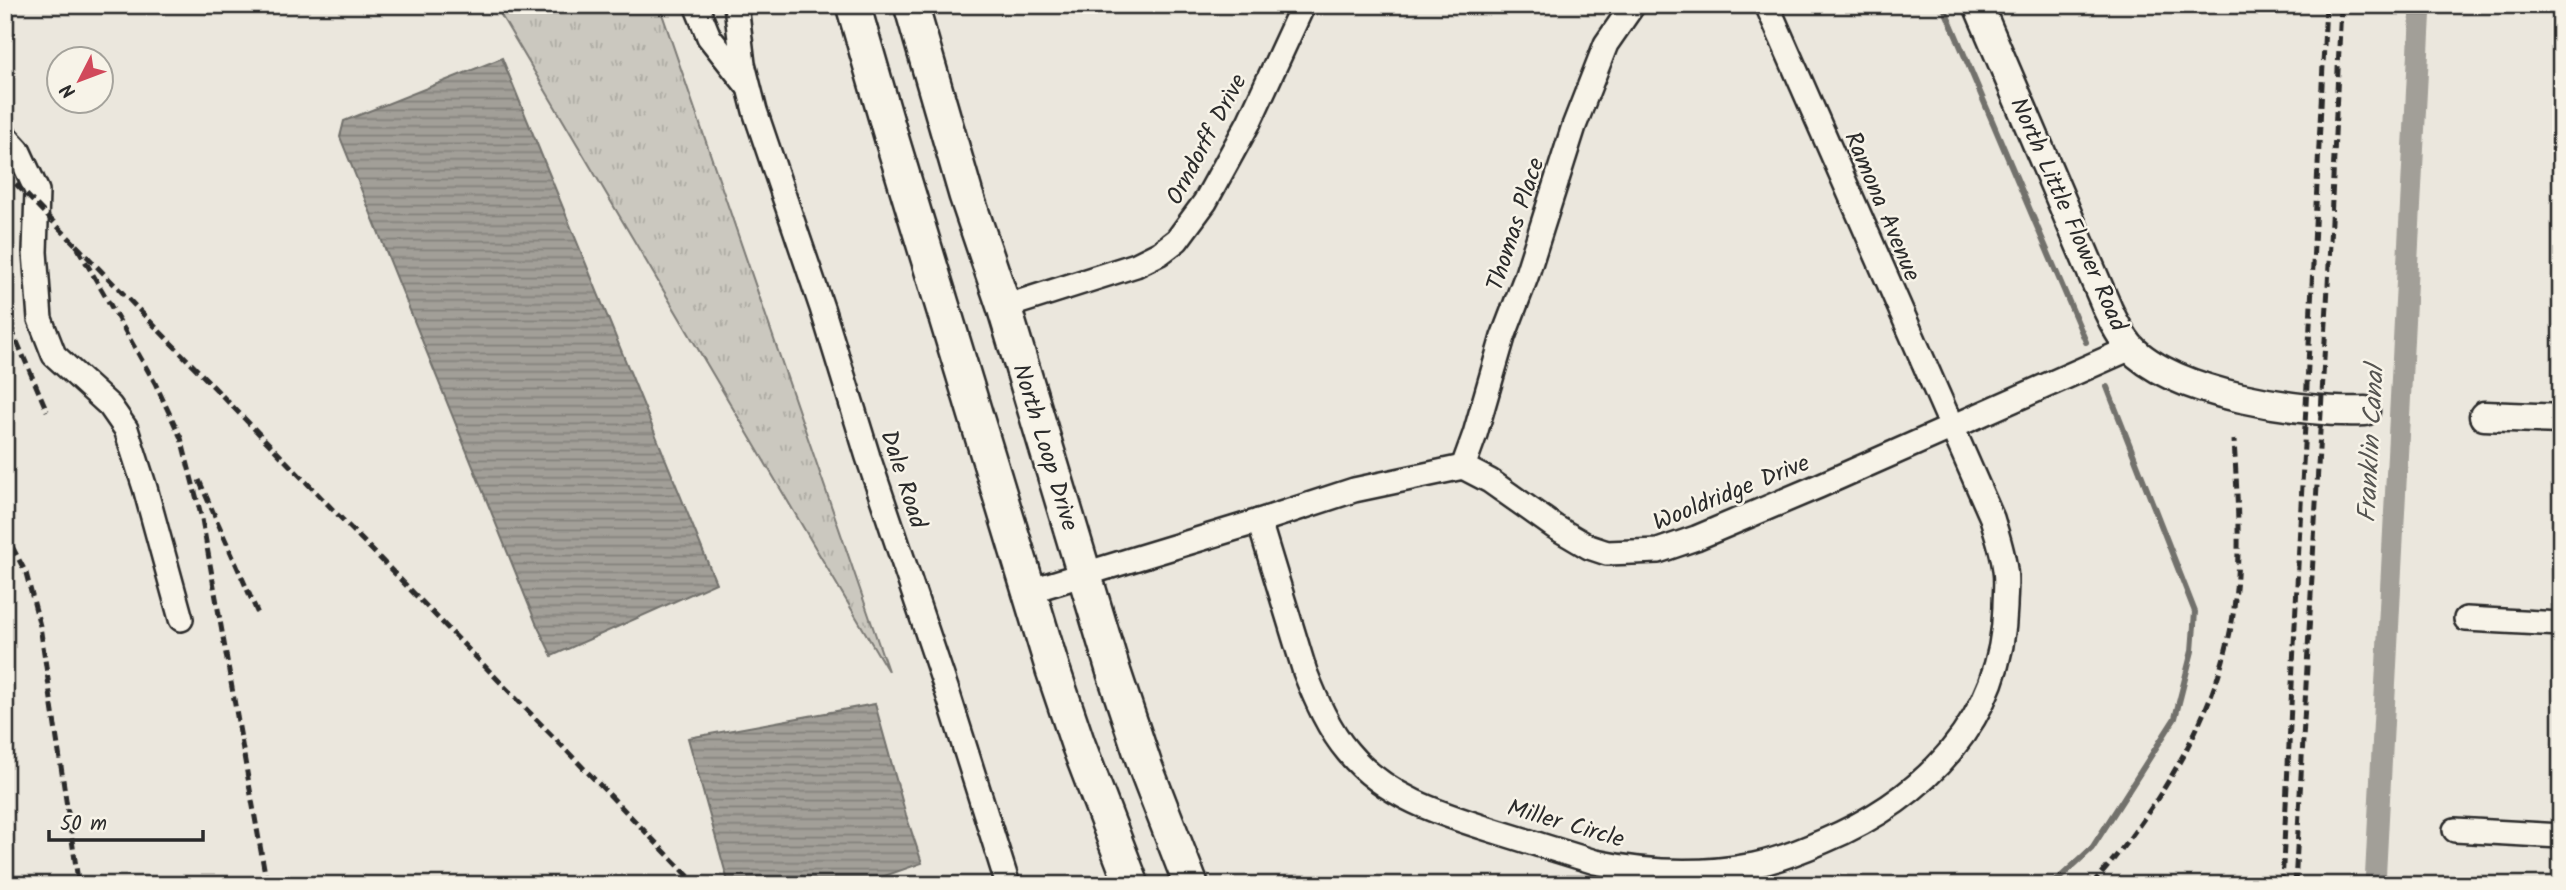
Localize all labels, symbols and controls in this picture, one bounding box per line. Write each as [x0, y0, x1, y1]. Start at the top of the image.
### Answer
north arrow [46, 46, 116, 116]
street label: Orndorff Drive [1156, 67, 1258, 212]
text: N [54, 76, 84, 105]
street label: North Little Flower Road [1998, 91, 2137, 339]
street label: Ramona Avenue [1832, 126, 1931, 288]
street label: Thomas Place [1476, 152, 1556, 296]
street label: North Loop Drive [1001, 359, 1089, 536]
water label: Franklin Canal [2347, 360, 2397, 524]
street label: Dale Road [868, 425, 937, 535]
street label: Wooldridge Drive [1647, 444, 1816, 543]
street label: Miller Circle [1502, 789, 1629, 860]
scale bar [49, 799, 203, 843]
text: 50 m [60, 808, 107, 841]

